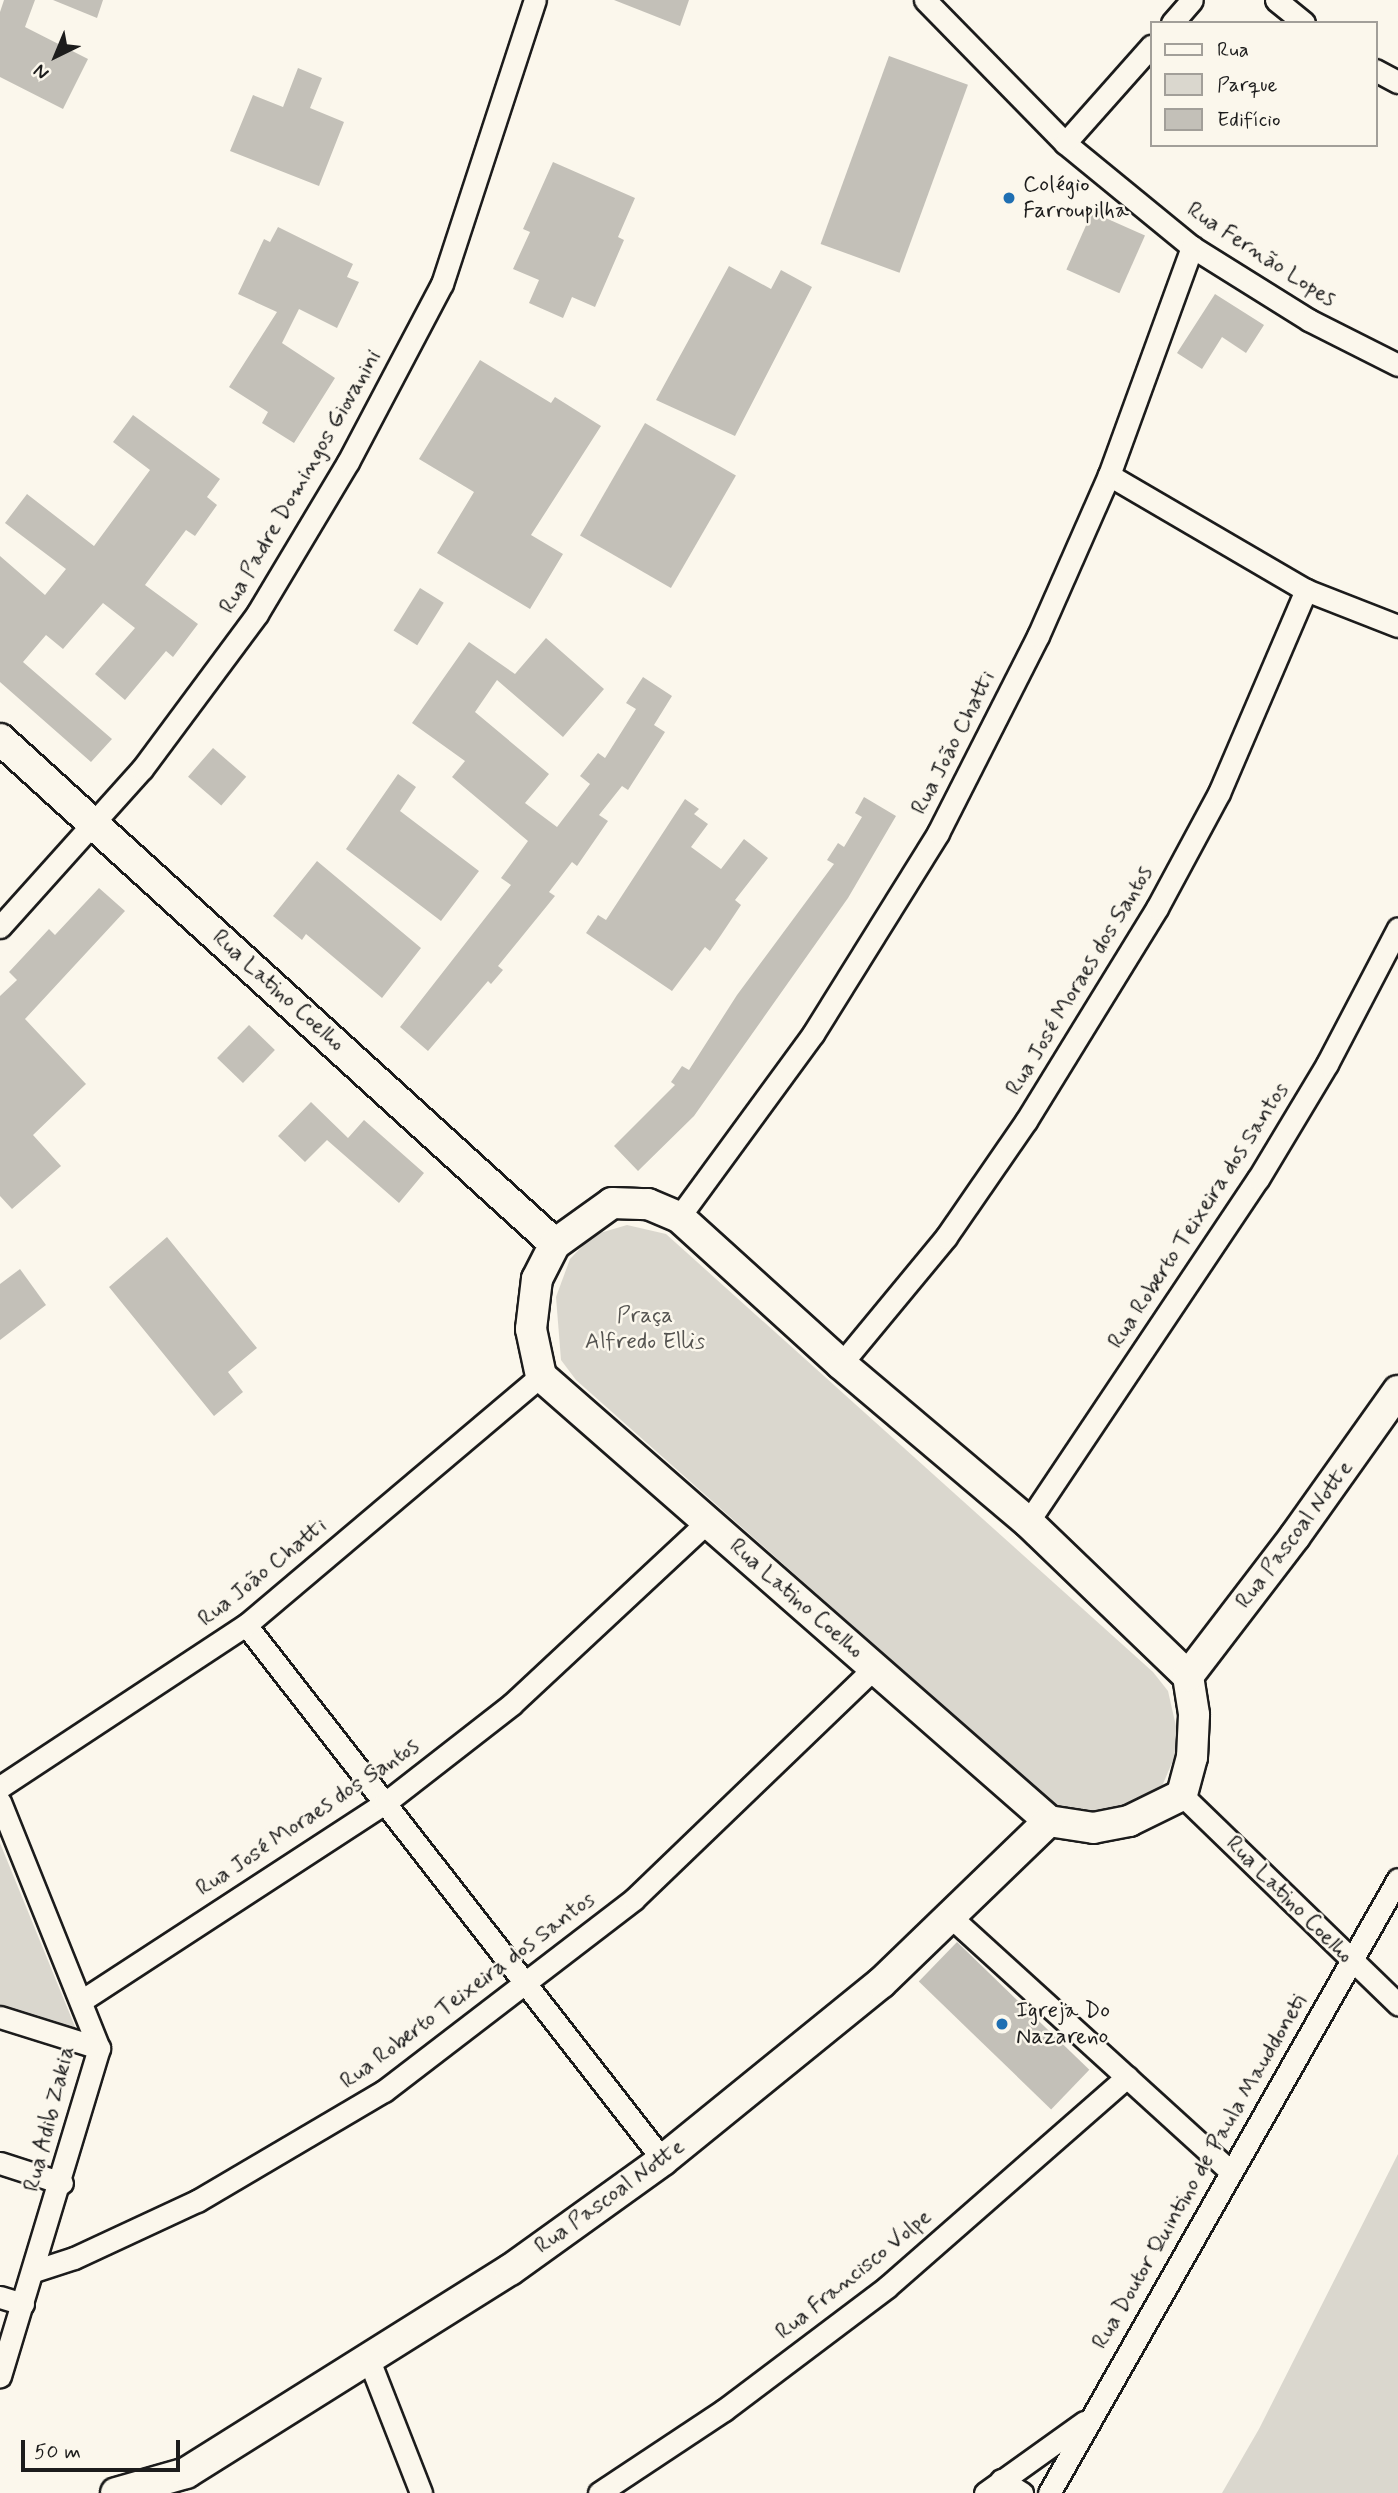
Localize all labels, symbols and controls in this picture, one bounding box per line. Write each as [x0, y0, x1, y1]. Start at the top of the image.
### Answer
north arrow [21, 21, 91, 91]
legend [1150, 21, 1377, 147]
text: Rua [1217, 36, 1249, 64]
text: N [28, 58, 54, 85]
text: Parque [1217, 71, 1277, 99]
text: Edifício [1217, 106, 1281, 134]
place label: Colégio Farroupilha [1023, 171, 1129, 225]
marker: Colégio Farroupilha [1001, 190, 1017, 206]
street label: Rua Fernão Lopes [1181, 196, 1341, 314]
street label: Rua Padre Domingos Giovanini [215, 347, 387, 617]
street label: Rua João Chatti [906, 666, 1002, 820]
street label: Rua José Moraes dos Santos [999, 858, 1161, 1104]
street label: Rua Latino Coelho [205, 923, 351, 1059]
street label: Rua Roberto Teixeira dos Santos [1103, 1079, 1295, 1353]
park label: Praça Alfredo Ellis [585, 1302, 705, 1356]
street label: Rua Pascoal Notte [1230, 1456, 1360, 1614]
street label: Rua João Chatti [192, 1512, 334, 1634]
street label: Rua Latino Coelho [722, 1532, 870, 1666]
street label: Rua José Moraes dos Santos [189, 1731, 427, 1905]
street label: Rua Latino Coelho [1219, 1830, 1359, 1970]
street label: Rua Roberto Teixeira dos Santos [336, 1887, 600, 2095]
street label: Rua Doutor Quintino de Paula Mauddoneti [1090, 1995, 1310, 2349]
place label: Igreja Do Nazareno [1016, 1997, 1110, 2051]
marker: Igreja Do Nazareno [994, 2016, 1010, 2032]
street label: Rua Adib Zakia [18, 2041, 82, 2197]
street label: Rua Pascoal Notte [530, 2133, 690, 2261]
street label: Rua Francisco Volpe [771, 2204, 937, 2346]
scale bar [24, 2426, 184, 2470]
text: 50 m [34, 2438, 81, 2466]

